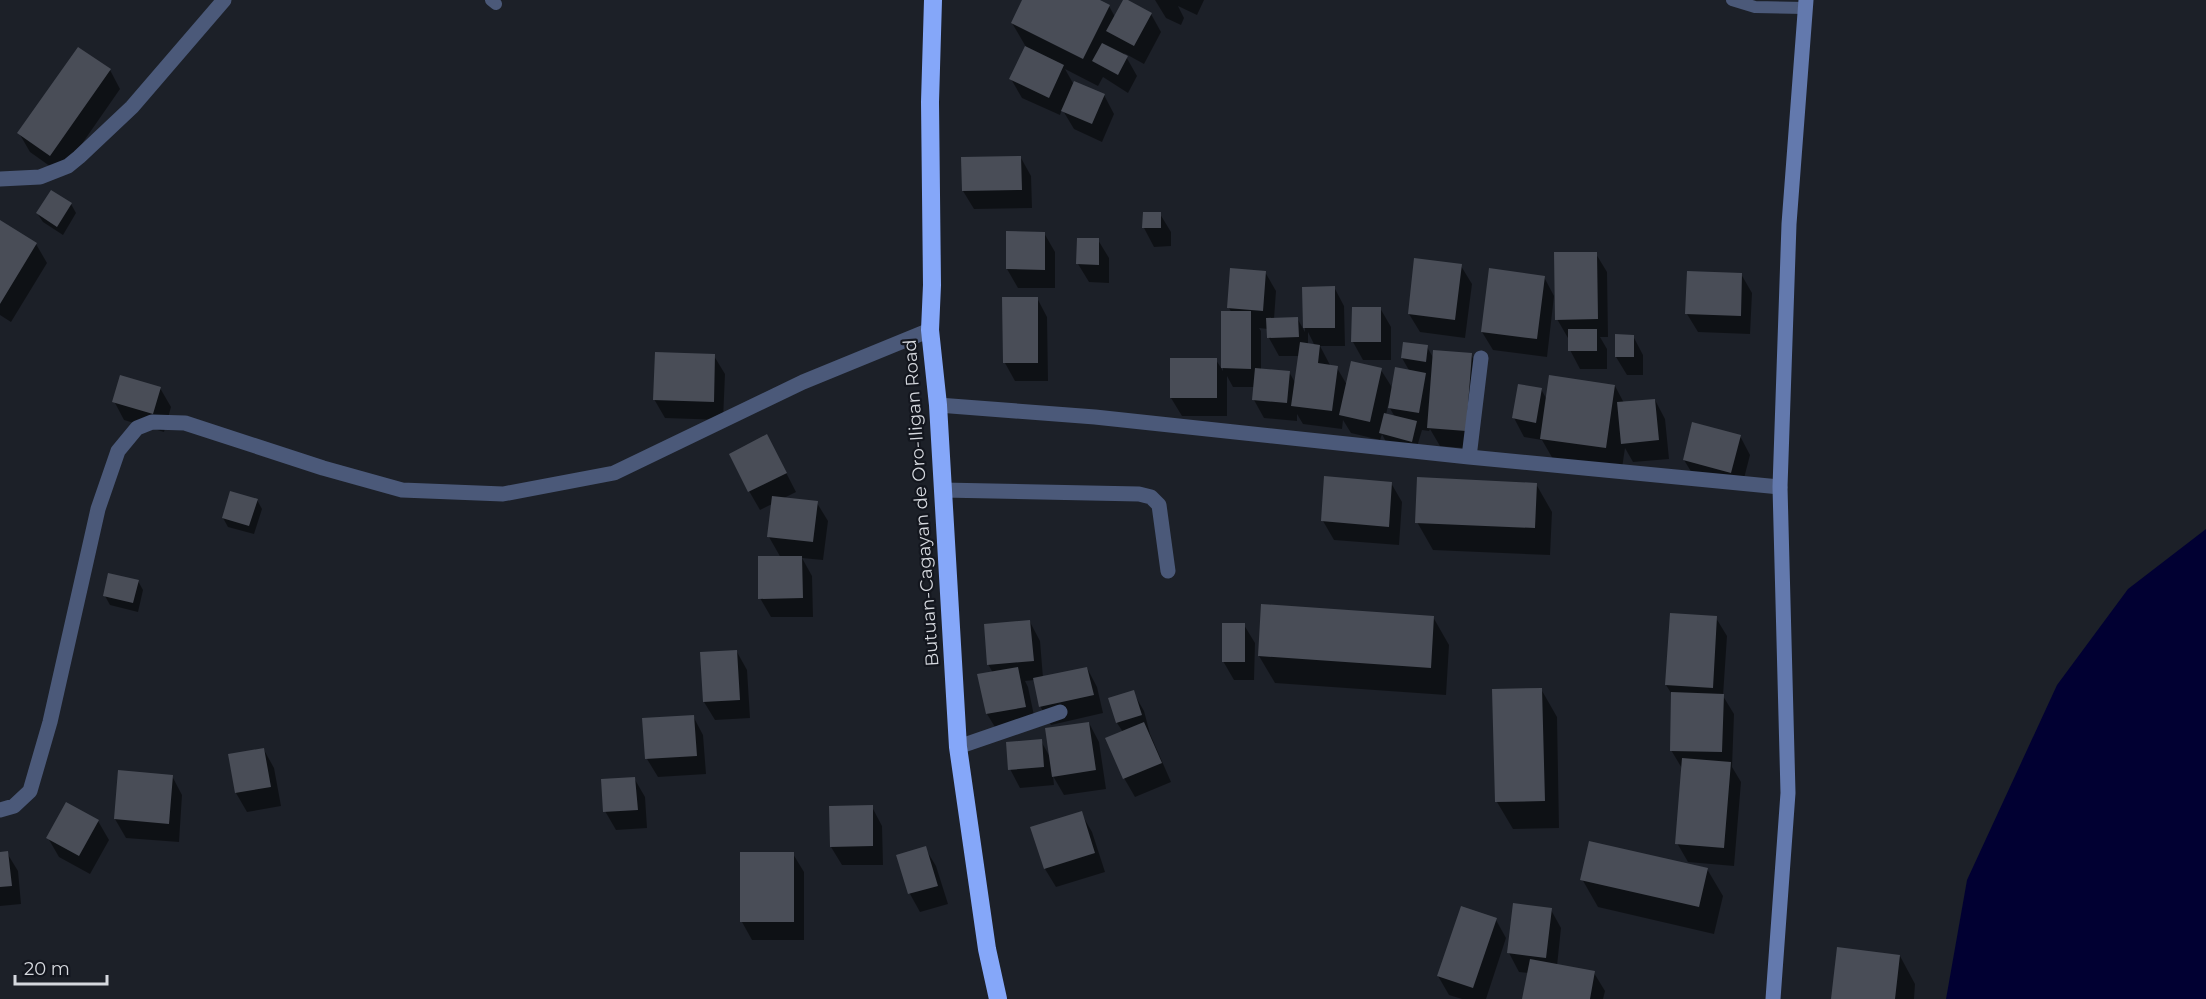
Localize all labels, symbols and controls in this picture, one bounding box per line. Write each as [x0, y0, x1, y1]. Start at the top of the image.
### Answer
street label: Butuan-Cagayan de Oro-Iligan Road [899, 339, 943, 667]
scale bar [15, 948, 106, 986]
text: 20 m [24, 958, 70, 980]

